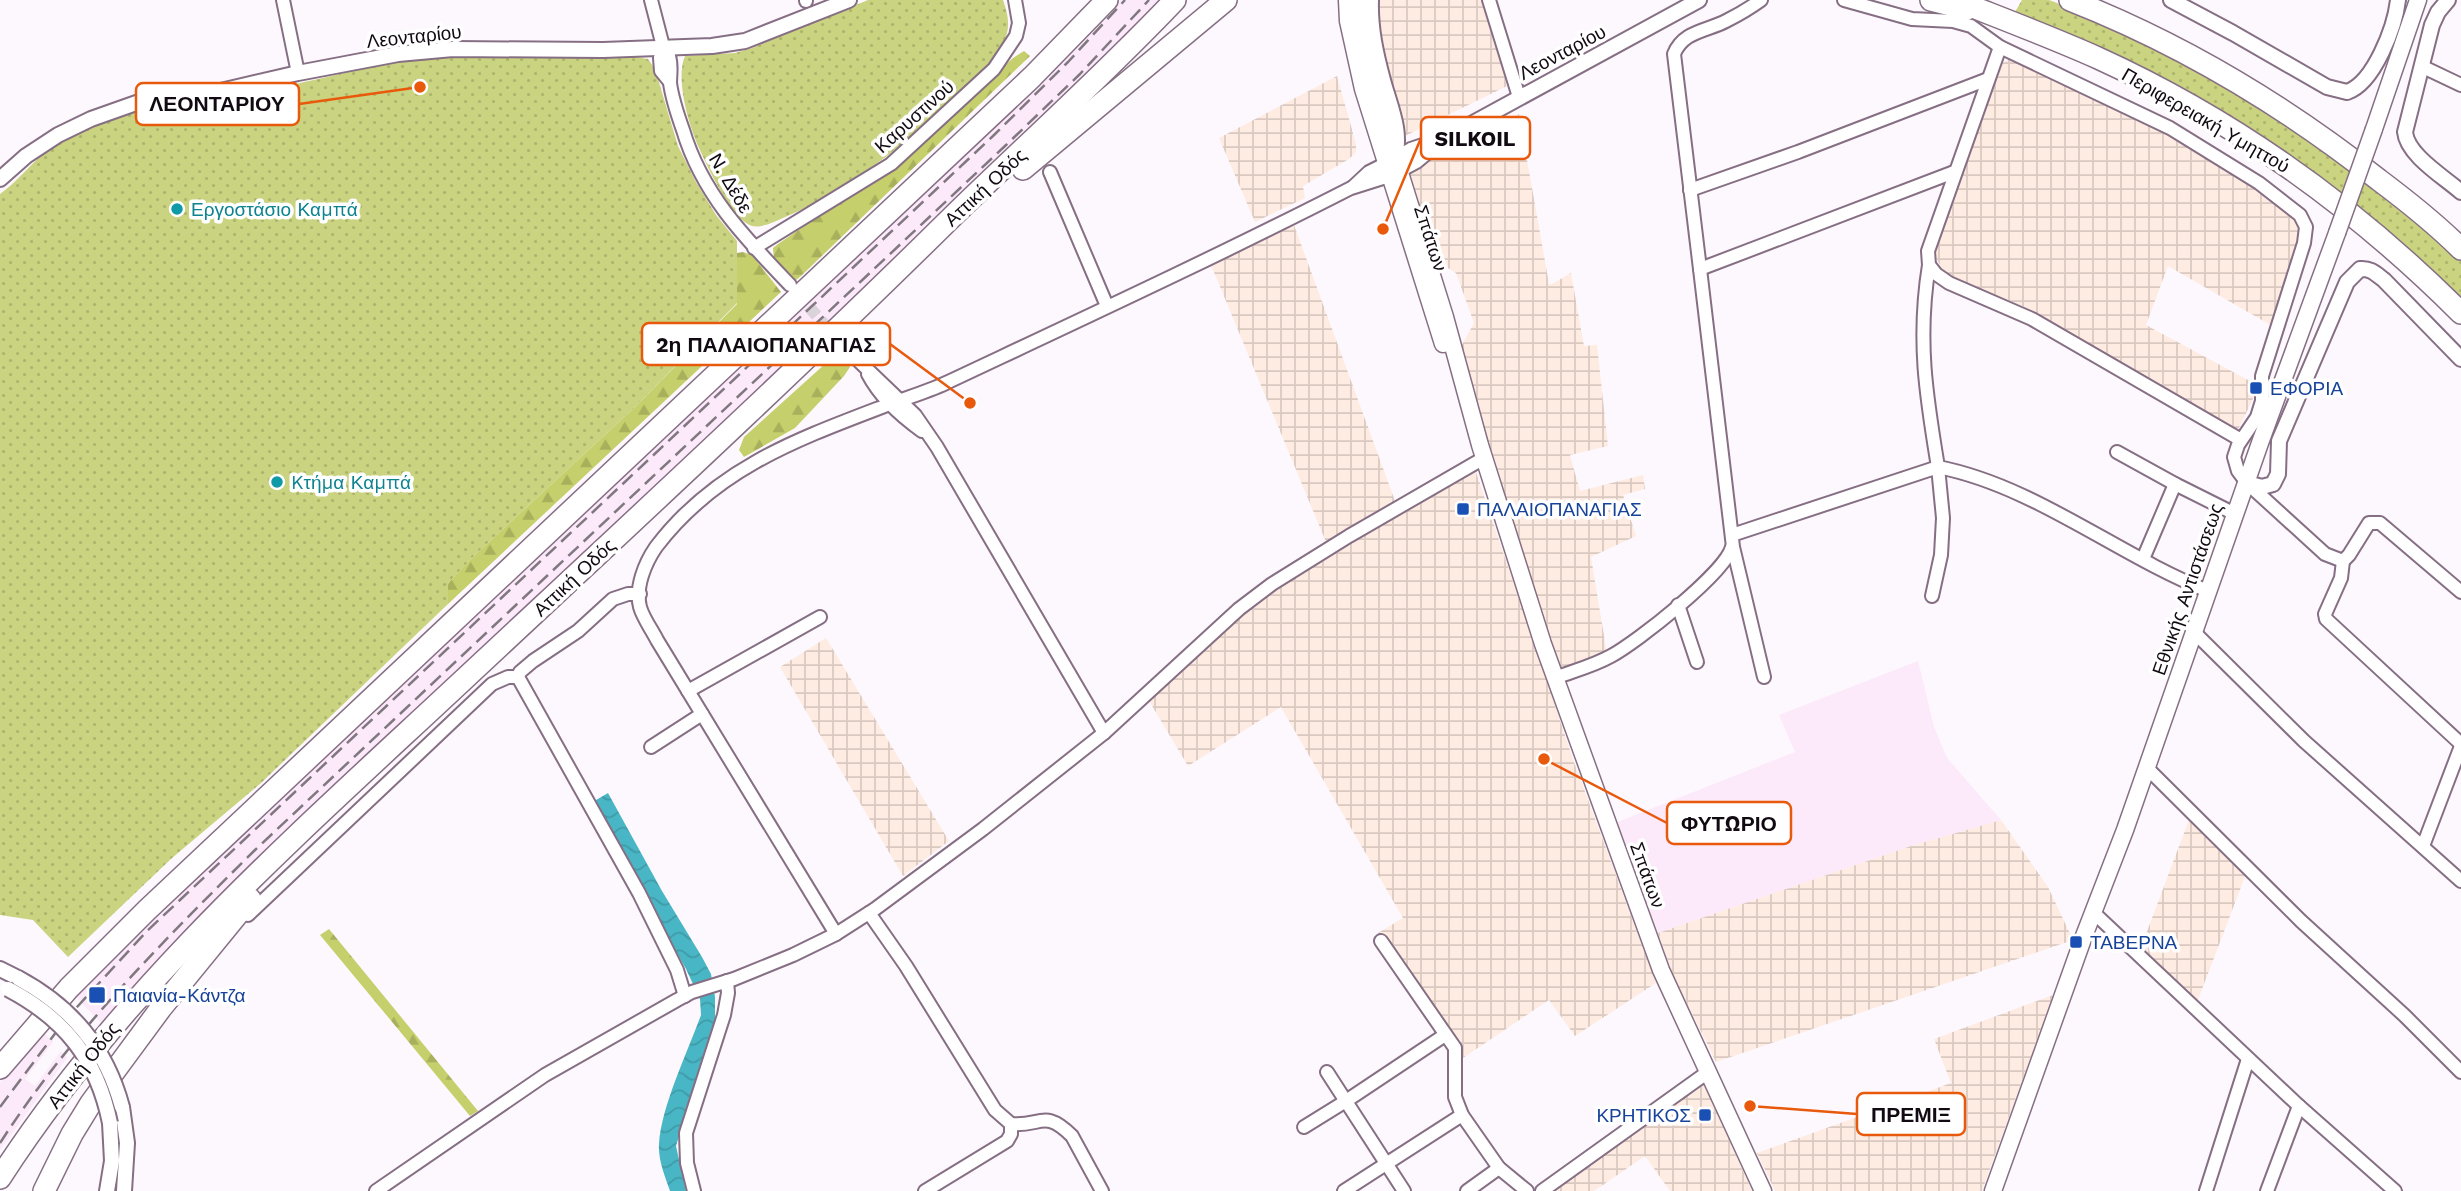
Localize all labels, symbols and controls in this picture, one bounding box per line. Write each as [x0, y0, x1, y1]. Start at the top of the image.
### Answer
street label: Λεονταρίου [365, 20, 463, 53]
street label: Λεονταρίου [1515, 20, 1610, 85]
street label: Περιφερειακή Υμηττού [2118, 63, 2294, 178]
street label: Καρυστινού [870, 75, 959, 158]
callout: ΛΕΟΝΤΑΡΙΟΥ [136, 83, 299, 125]
text: ΛΕΟΝΤΑΡΙΟΥ [149, 91, 285, 116]
callout: SILKOIL [1421, 117, 1530, 159]
text: SILKOIL [1434, 126, 1516, 151]
street label: Αττική Οδός [940, 144, 1031, 231]
street label: Ν. Δέδε [704, 149, 758, 218]
place label: Εργοστάσιο Καμπά [191, 198, 358, 221]
marker: Εργοστάσιο Καμπά [169, 201, 185, 217]
street label: Σπάτων [1409, 202, 1452, 274]
callout: 2η ΠΑΛΑΙΟΠΑΝΑΓΙΑΣ [642, 323, 890, 365]
text: 2η ΠΑΛΑΙΟΠΑΝΑΓΙΑΣ [656, 332, 876, 357]
place label: ΕΦΟΡΙΑ [2270, 377, 2344, 400]
marker: ΕΦΟΡΙΑ [2248, 380, 2264, 396]
place label: Kτήμα Καμπά [291, 471, 411, 494]
marker: Kτήμα Καμπά [269, 474, 285, 490]
place label: ΠΑΛΑΙΟΠΑΝΑΓΙΑΣ [1477, 498, 1642, 521]
street label: Εθνικής Αντιστάσεως [2147, 500, 2228, 678]
marker: ΠΑΛΑΙΟΠΑΝΑΓΙΑΣ [1455, 501, 1471, 517]
street label: Αττική Οδός [529, 534, 620, 621]
callout: ΦΥΤΩΡΙΟ [1667, 802, 1791, 844]
text: ΦΥΤΩΡΙΟ [1681, 811, 1777, 836]
street label: Σπάτων [1625, 839, 1670, 911]
place label: ΤΑΒΕΡΝΑ [2090, 931, 2178, 954]
marker: ΤΑΒΕΡΝΑ [2068, 934, 2084, 950]
place label: Παιανία-Κάντζα [113, 984, 246, 1007]
marker: Παιανία-Κάντζα [87, 985, 107, 1005]
street label: Αττική Οδός [42, 1017, 124, 1113]
callout: ΠΡΕΜΙΞ [1857, 1093, 1965, 1135]
text: ΠΡΕΜΙΞ [1871, 1102, 1951, 1127]
place label: ΚΡΗΤΙΚΟΣ [1596, 1104, 1691, 1127]
marker: ΚΡΗΤΙΚΟΣ [1697, 1107, 1713, 1123]

